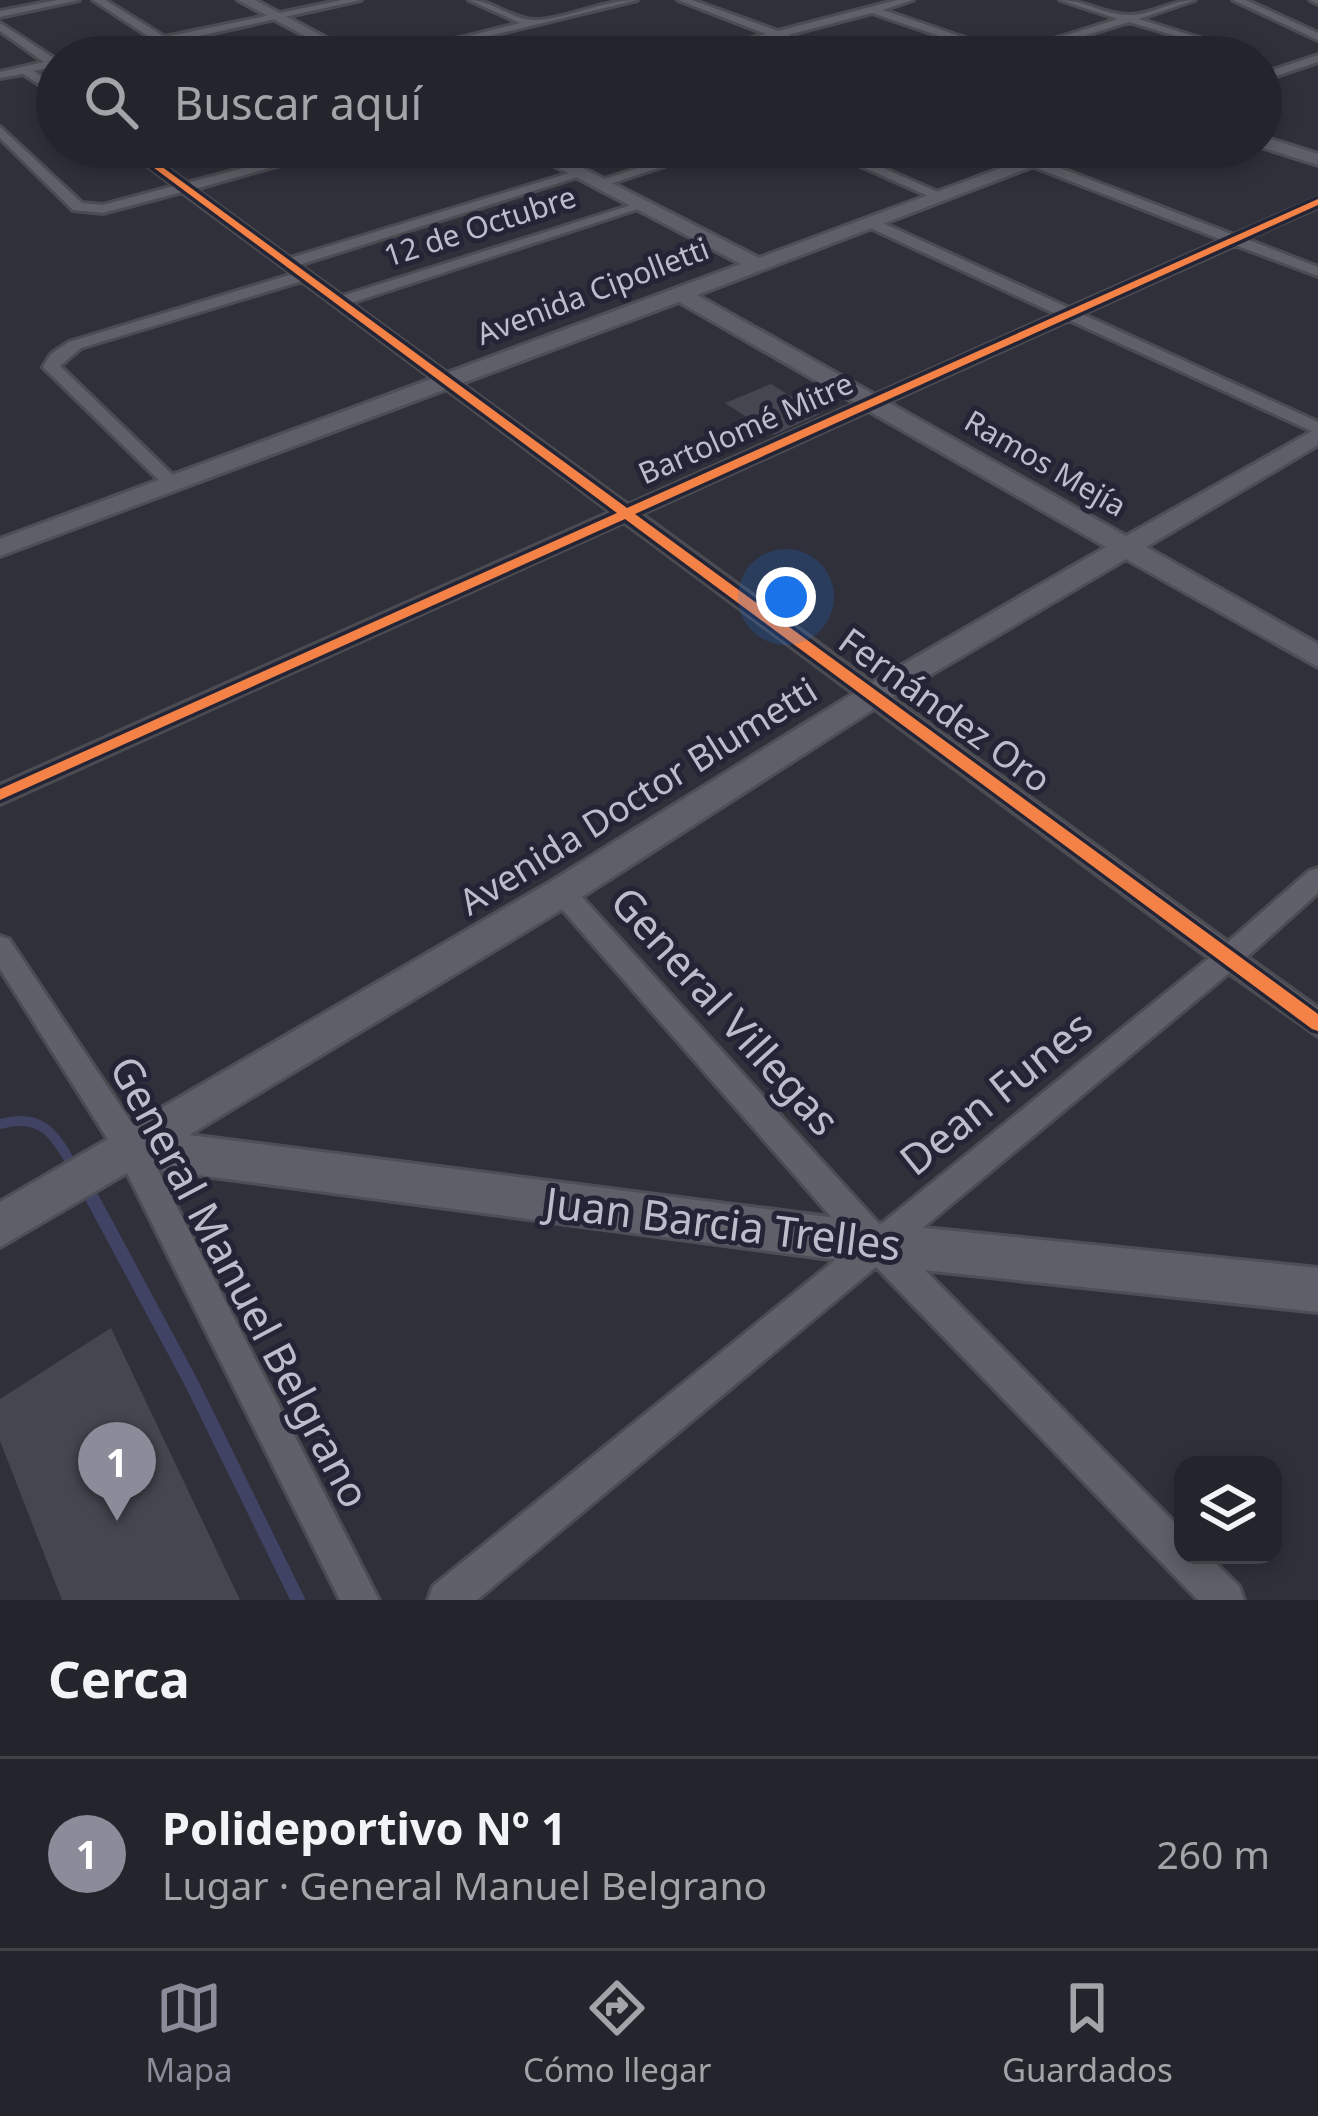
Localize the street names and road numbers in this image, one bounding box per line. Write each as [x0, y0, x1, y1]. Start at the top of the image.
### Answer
street label: 12 de Octubre [378, 175, 581, 276]
street label: Avenida Cipolletti [470, 227, 715, 354]
street label: Bartolomé Mitre [632, 362, 859, 493]
street label: Ramos Mejía [957, 400, 1134, 526]
street label: Fernández Oro [829, 616, 1061, 803]
street label: Avenida Doctor Blumetti [449, 665, 826, 926]
street label: General Villegas [599, 873, 853, 1147]
street label: Dean Funes [887, 997, 1103, 1187]
street label: General Manuel Belgrano [98, 1045, 385, 1517]
street label: Juan Barcia Trelles [538, 1172, 904, 1273]

